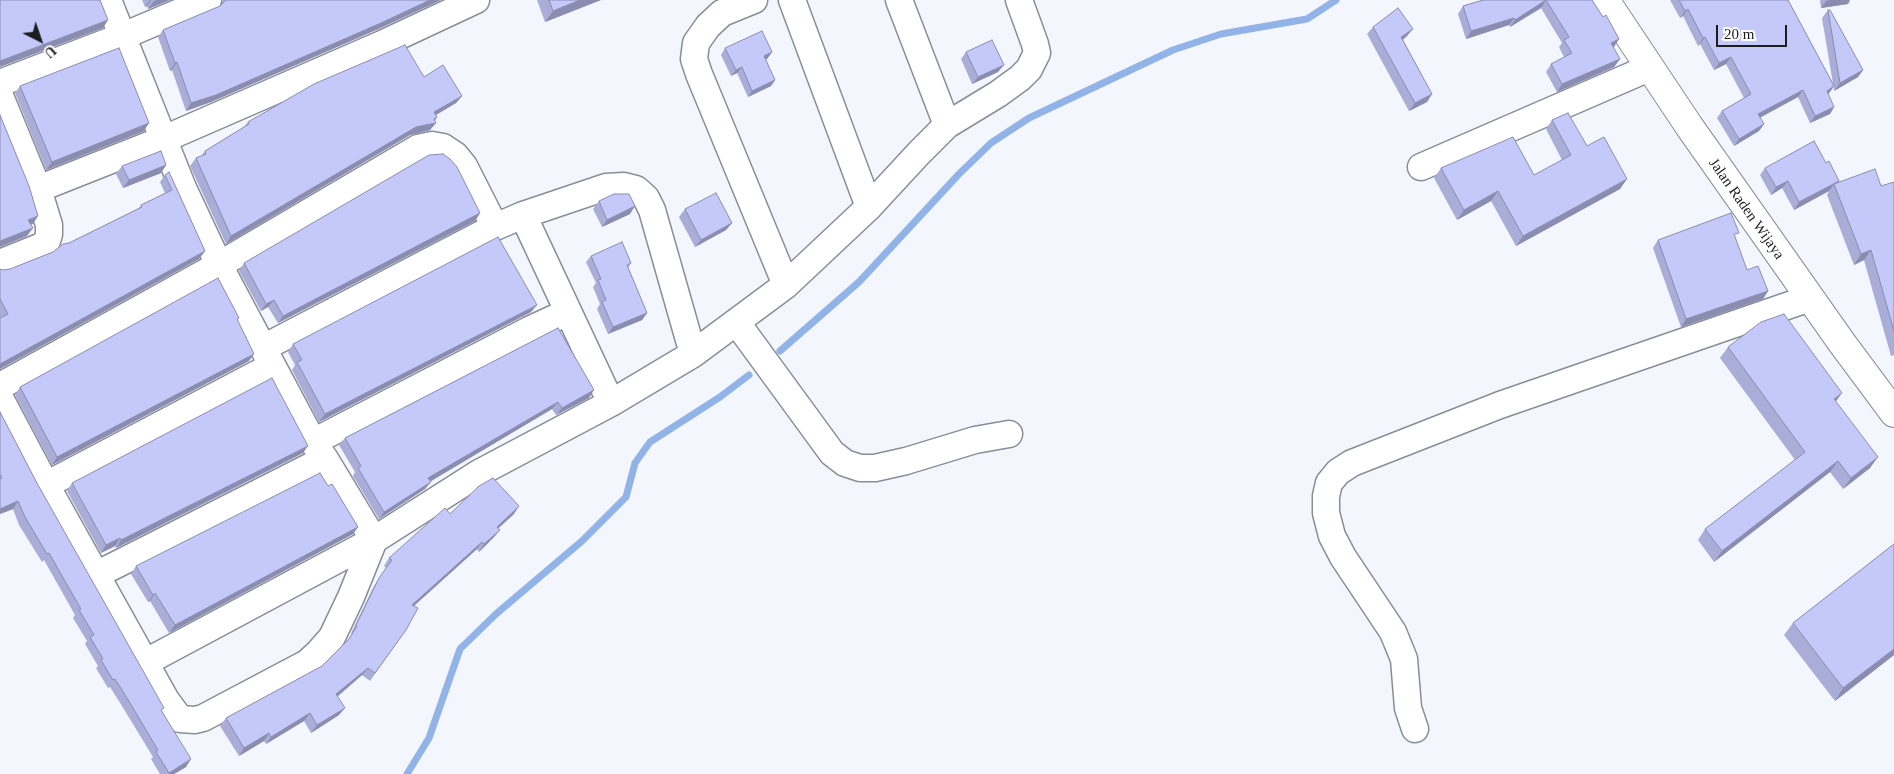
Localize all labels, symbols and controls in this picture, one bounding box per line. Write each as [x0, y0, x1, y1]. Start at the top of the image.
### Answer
north arrow [15, 15, 65, 65]
scale bar [1719, 15, 1790, 47]
text: 20 m [1724, 26, 1754, 42]
text: U [41, 43, 59, 61]
street label: Jalan Raden Wijaya [1704, 155, 1788, 263]

